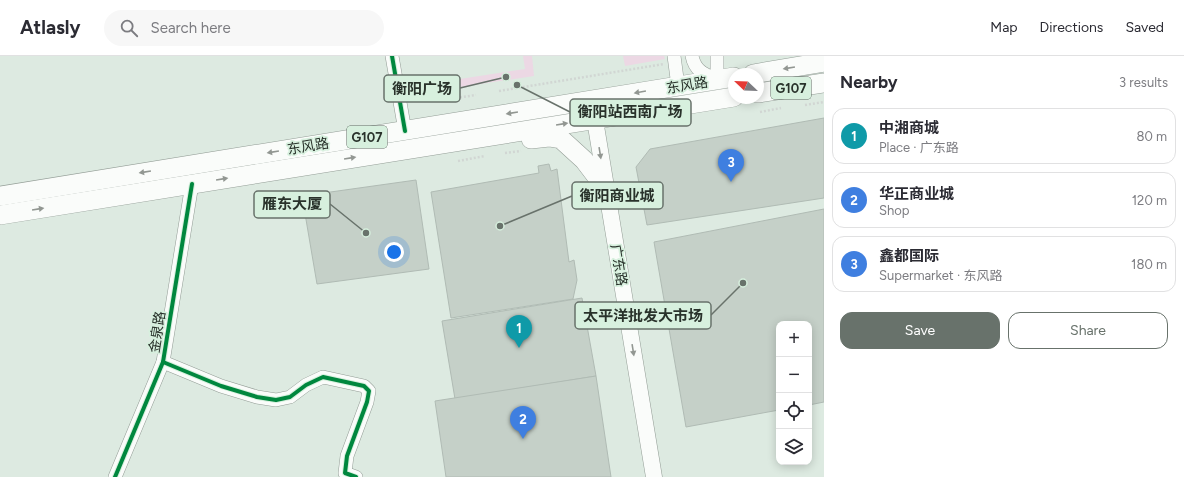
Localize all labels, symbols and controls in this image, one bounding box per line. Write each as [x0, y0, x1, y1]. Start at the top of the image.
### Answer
search box [104, 10, 384, 46]
text: Atlasly [20, 16, 80, 39]
icon: search [118, 17, 140, 39]
text: Search here [150, 19, 231, 37]
text: Map [990, 19, 1018, 36]
text: Directions [1040, 19, 1103, 36]
text: Saved [1125, 19, 1164, 36]
one-way arrow [783, 65, 795, 71]
north arrow [728, 68, 764, 104]
text: Nearby [840, 72, 898, 92]
street label: 东风路 [665, 74, 709, 97]
callout: 衡阳广场 [384, 75, 460, 102]
text: 3 results [1119, 75, 1168, 90]
road number: G107 [771, 77, 811, 99]
text: 衡阳广场 [392, 80, 452, 98]
one-way arrow [634, 90, 646, 96]
callout: 衡阳站西南广场 [570, 99, 691, 126]
text: 衡阳站西南广场 [577, 103, 683, 121]
one-way arrow [506, 110, 518, 116]
text: 中湘商城 [879, 119, 939, 137]
one-way arrow [556, 121, 568, 127]
road number: G107 [347, 126, 387, 148]
text: 1 [851, 129, 857, 144]
text: 80 m [1136, 129, 1167, 144]
street label: 东风路 [286, 135, 330, 158]
text: Place · 广东路 [879, 140, 959, 155]
one-way arrow [597, 147, 603, 159]
one-way arrow [267, 149, 279, 155]
pin: 3 [718, 149, 744, 182]
one-way arrow [344, 155, 357, 161]
one-way arrow [139, 170, 151, 176]
one-way arrow [216, 176, 228, 182]
callout: 衡阳商业城 [572, 182, 663, 209]
text: 华正商业城 [879, 185, 954, 203]
text: 衡阳商业城 [579, 187, 655, 205]
callout: 雁东大厦 [254, 191, 330, 218]
text: 2 [850, 193, 858, 208]
text: 120 m [1132, 193, 1167, 208]
text: 雁东大厦 [262, 195, 322, 213]
text: Shop [879, 203, 909, 218]
one-way arrow [32, 206, 45, 212]
your location [384, 242, 404, 262]
street label: 广东路 [607, 243, 630, 287]
text: 鑫都国际 [879, 247, 939, 265]
text: 3 [850, 257, 858, 272]
text: 180 m [1131, 257, 1167, 272]
text: Supermarket · 东风路 [879, 268, 1002, 283]
callout: 太平洋批发大市场 [575, 302, 711, 329]
text: 太平洋批发大市场 [583, 307, 703, 325]
street label: 金泉路 [146, 310, 169, 354]
button: Save [840, 312, 1000, 349]
button: Share [1008, 312, 1168, 349]
pin: 1 [506, 315, 532, 348]
map controls [776, 321, 812, 465]
button: + [776, 321, 812, 357]
one-way arrow [630, 344, 636, 356]
button: − [776, 357, 812, 393]
button: locate [776, 393, 812, 429]
pin: 2 [510, 406, 536, 439]
button: layers [776, 429, 812, 465]

